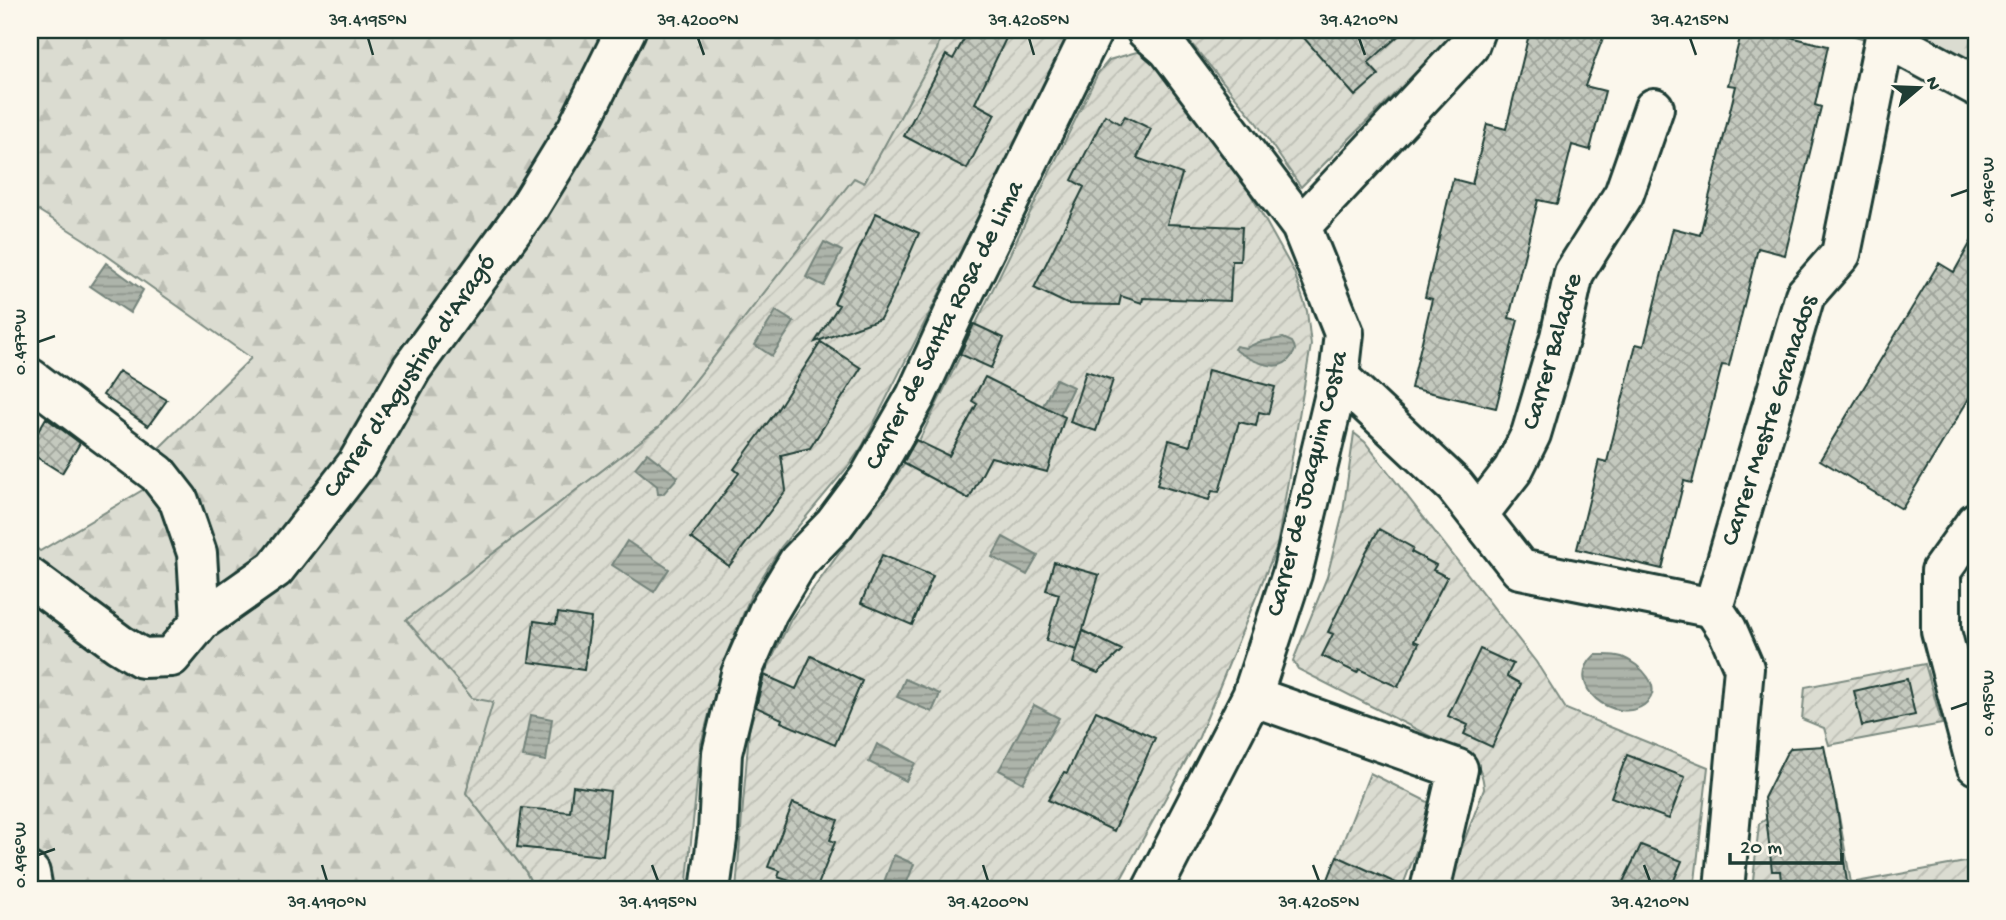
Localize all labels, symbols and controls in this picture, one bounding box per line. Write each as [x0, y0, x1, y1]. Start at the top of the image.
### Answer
text: 39.4195°N [328, 11, 407, 32]
text: 39.4200°N [656, 11, 739, 32]
text: 39.4205°N [988, 11, 1069, 32]
text: 39.4210°N [1319, 11, 1398, 32]
text: 39.4215°N [1650, 11, 1729, 32]
north arrow [1884, 52, 1954, 122]
text: N [1919, 74, 1945, 93]
text: 0.496°W [1979, 157, 2000, 223]
street label: Carrer de Santa Rosa de Lima [859, 175, 1033, 476]
street label: Carrer d'Agustina d'Aragó [318, 249, 504, 505]
street label: Carrer Baladre [1517, 270, 1591, 434]
street label: Carrer Mestre Granados [1716, 291, 1827, 550]
text: 0.497°W [11, 309, 32, 375]
street label: Carrer de Joaquim Costa [1261, 347, 1357, 620]
text: 0.495°W [1979, 670, 2000, 736]
text: 0.496°W [11, 822, 32, 888]
scale bar [1730, 822, 1842, 866]
text: 20 m [1740, 837, 1782, 862]
text: 39.4190°N [287, 893, 366, 914]
text: 39.4195°N [618, 893, 697, 914]
text: 39.4200°N [946, 893, 1029, 914]
text: 39.4205°N [1278, 893, 1359, 914]
text: 39.4210°N [1610, 893, 1689, 914]

